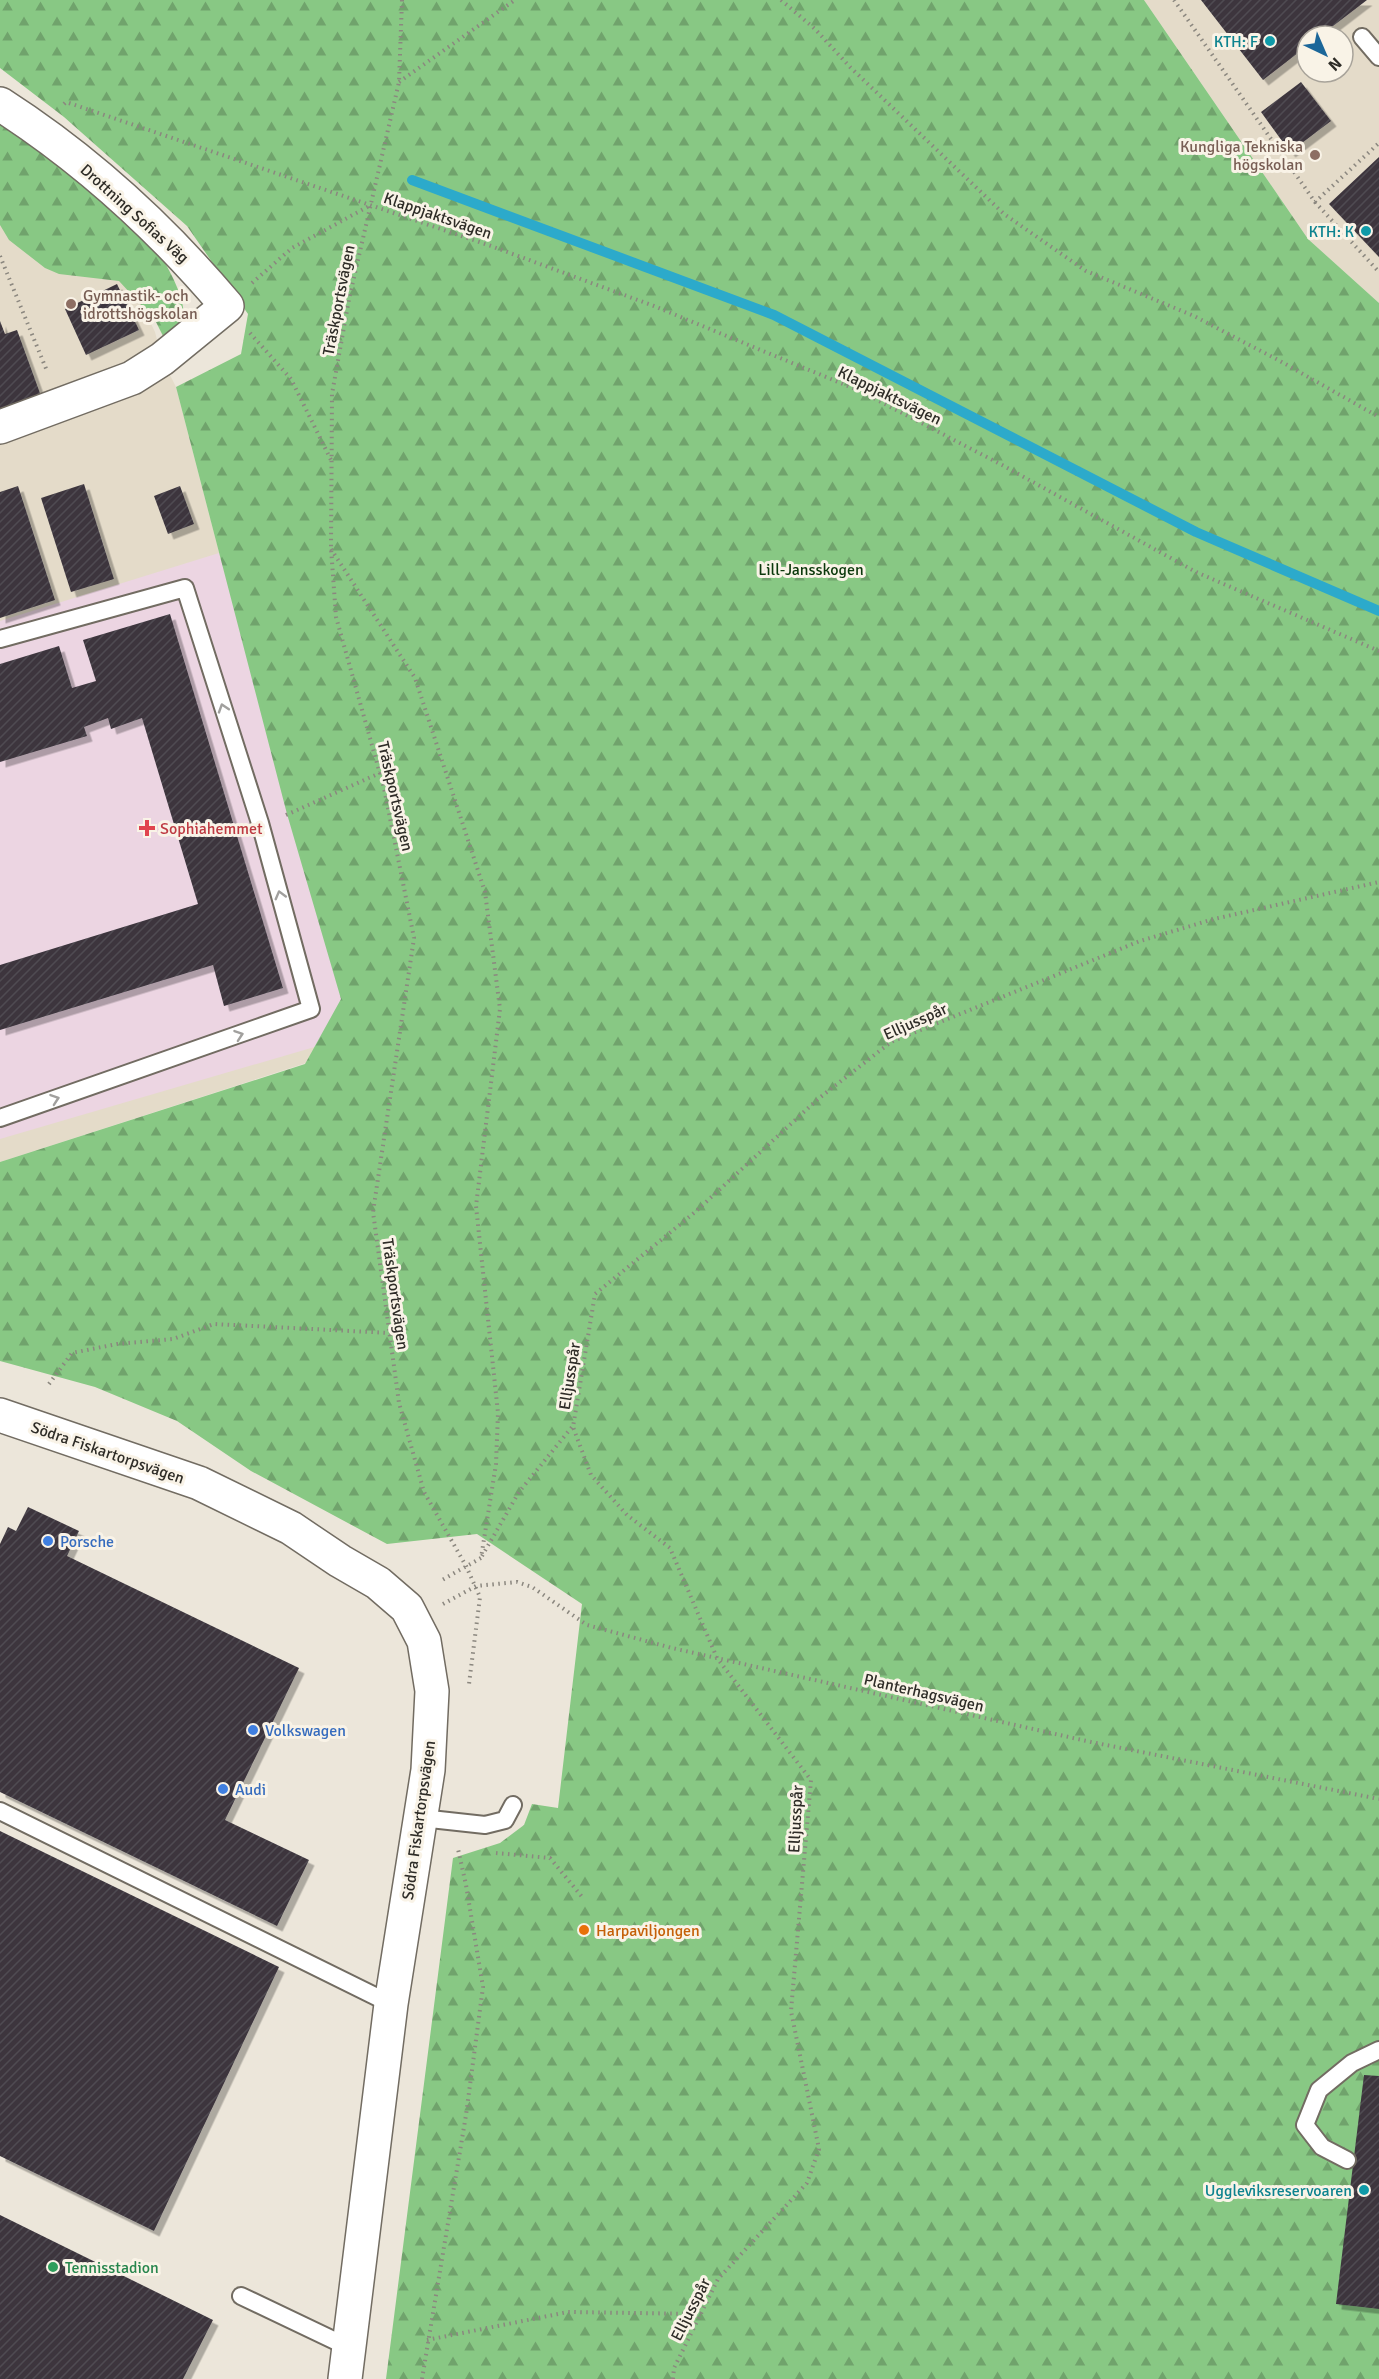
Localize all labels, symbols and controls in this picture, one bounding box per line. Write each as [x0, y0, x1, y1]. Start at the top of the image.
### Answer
north arrow [1295, 24, 1355, 84]
place label: KTH: F [1214, 32, 1258, 52]
marker: KTH: F [1263, 34, 1277, 48]
text: N [1324, 53, 1346, 75]
place label: Kungliga Tekniska högskolan [1180, 137, 1303, 175]
marker: Kungliga Tekniska högskolan [1308, 148, 1322, 162]
street label: Drottning Sofias Väg [76, 160, 193, 268]
street label: Klappjaktsvägen [381, 188, 494, 244]
place label: KTH: K [1308, 222, 1354, 242]
marker: KTH: K [1359, 224, 1373, 238]
street label: Träskportsvägen [318, 243, 359, 357]
place label: Gymnastik- och idrottshögskolan [83, 286, 198, 324]
marker: Gymnastik- och idrottshögskolan [64, 297, 78, 311]
street label: Klappjaktsvägen [834, 362, 945, 430]
park label: Lill-Jansskogen [758, 560, 864, 580]
one-way arrow [218, 703, 230, 714]
street label: Träskportsvägen [373, 739, 417, 853]
marker: Sophiahemmet [138, 819, 156, 837]
place label: Sophiahemmet [160, 819, 263, 839]
one-way arrow [274, 890, 287, 900]
street label: Elljusspår [880, 999, 951, 1045]
one-way arrow [233, 1029, 244, 1042]
one-way arrow [49, 1093, 60, 1106]
street label: Träskportsvägen [377, 1237, 413, 1351]
street label: Elljusspår [555, 1341, 585, 1411]
street label: Södra Fiskartorpsvägen [28, 1417, 187, 1489]
place label: Porsche [60, 1532, 114, 1552]
marker: Porsche [41, 1534, 55, 1548]
street label: Planterhagsvägen [862, 1669, 986, 1717]
place label: Volkswagen [265, 1721, 346, 1741]
marker: Volkswagen [246, 1723, 260, 1737]
street label: Södra Fiskartorpsvägen [398, 1739, 440, 1901]
place label: Audi [235, 1780, 266, 1800]
marker: Audi [216, 1782, 230, 1796]
street label: Elljusspår [784, 1785, 808, 1853]
place label: Harpaviljongen [596, 1921, 700, 1941]
marker: Harpaviljongen [577, 1923, 591, 1937]
place label: Uggleviksreservoaren [1205, 2181, 1352, 2201]
marker: Uggleviksreservoaren [1357, 2183, 1371, 2197]
place label: Tennisstadion [65, 2258, 159, 2278]
marker: Tennisstadion [46, 2260, 60, 2274]
street label: Elljusspår [667, 2275, 715, 2344]

